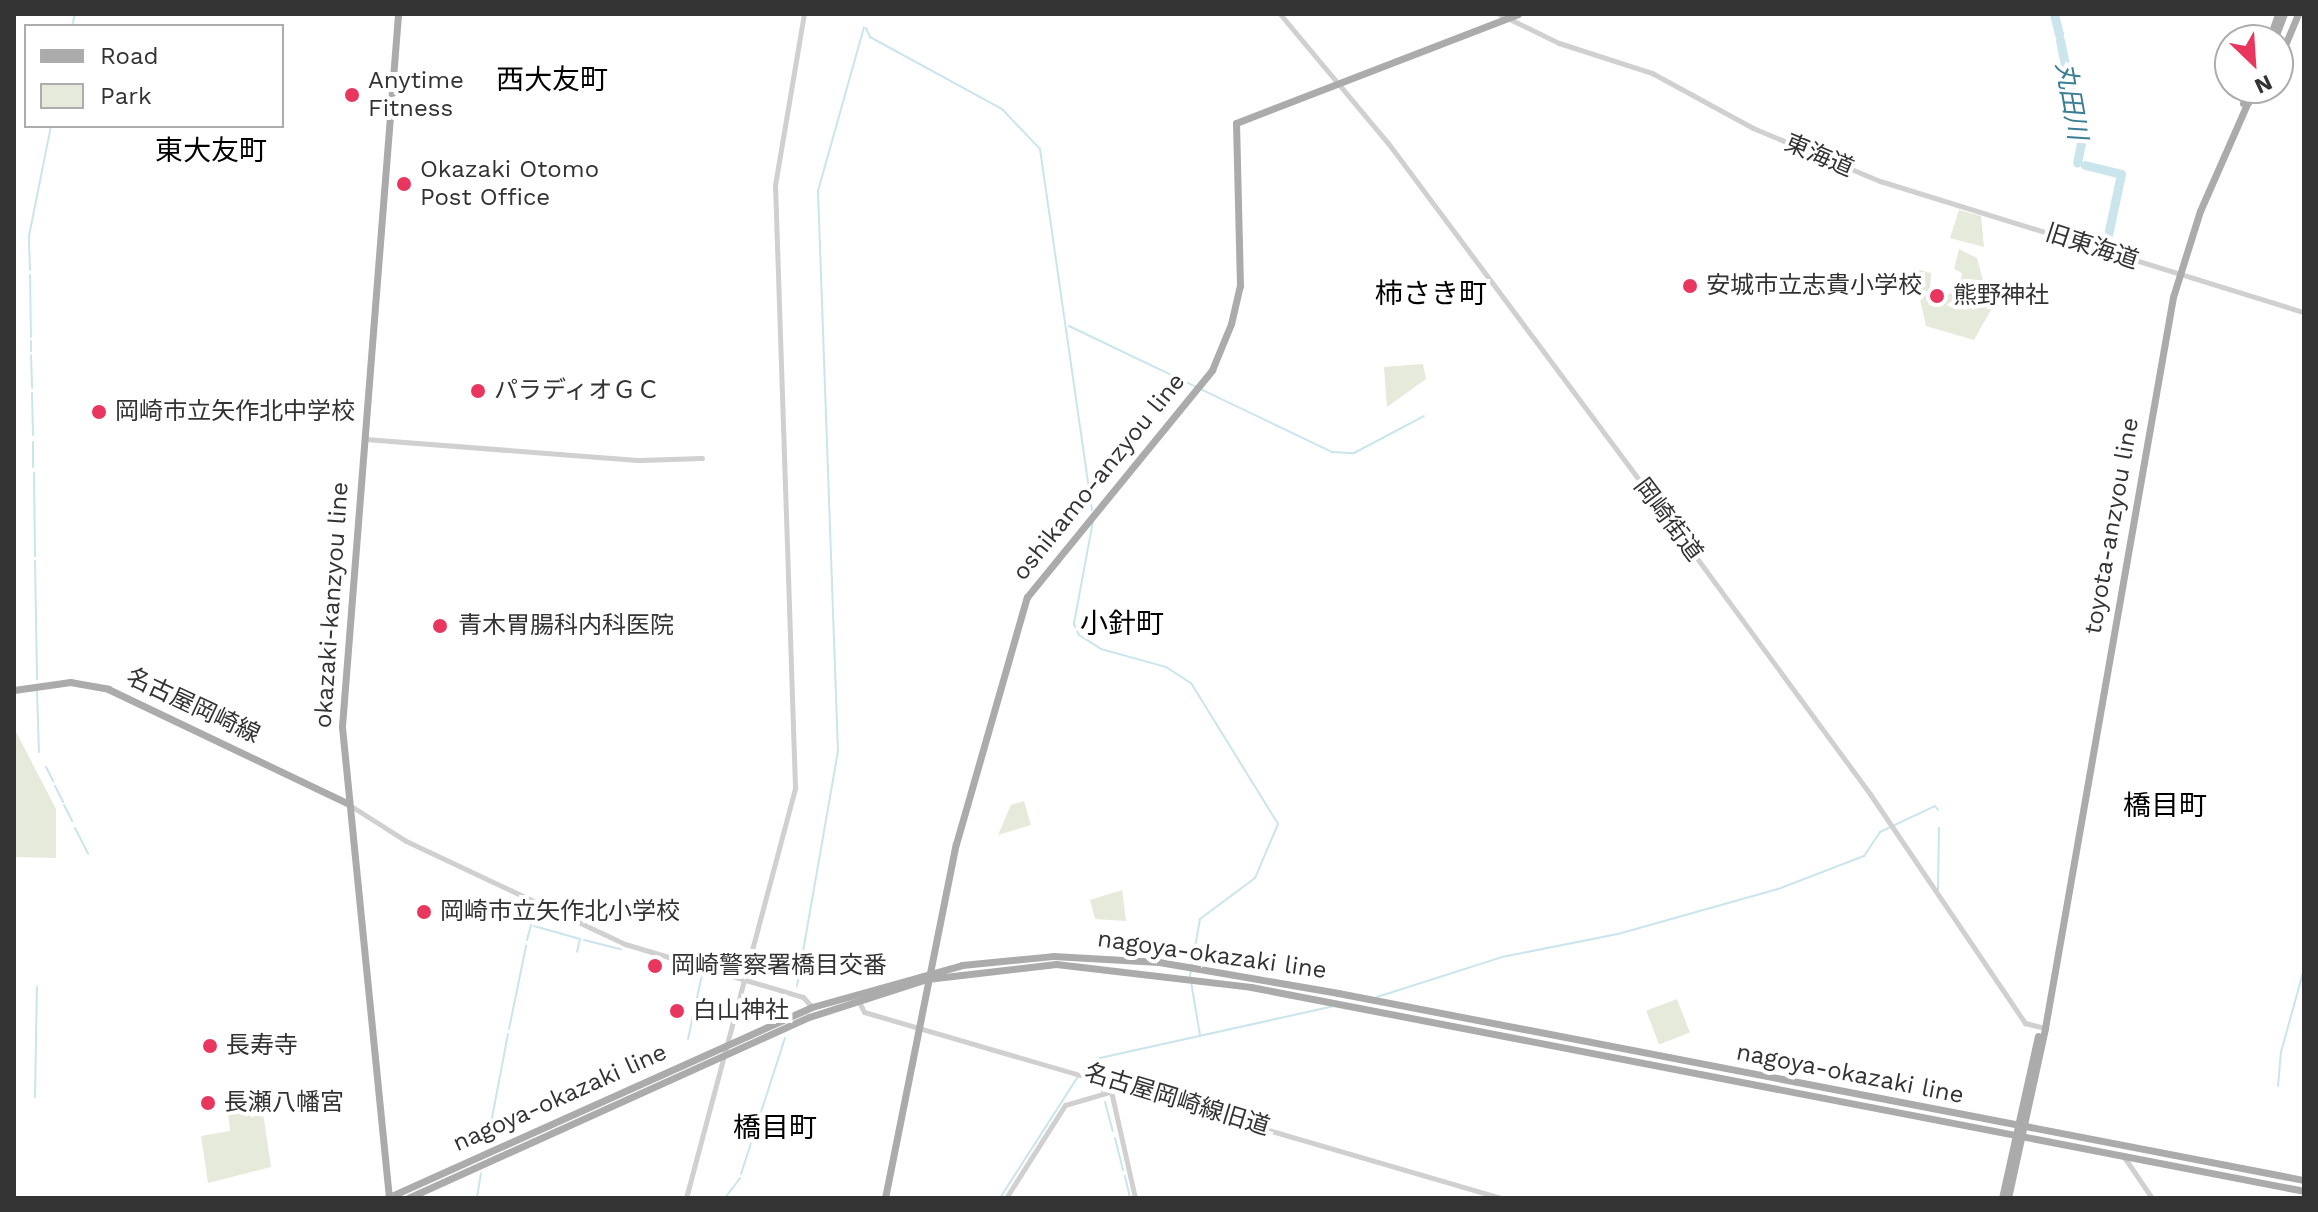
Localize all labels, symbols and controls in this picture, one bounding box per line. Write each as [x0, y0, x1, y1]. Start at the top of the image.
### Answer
legend [24, 24, 284, 128]
north arrow [2214, 24, 2294, 104]
text: Road [100, 42, 159, 70]
water label: 丸田川 [2049, 60, 2093, 142]
district label: 西大友町 [496, 63, 608, 97]
place label: Anytime Fitness [368, 67, 464, 123]
text: N [2251, 70, 2276, 99]
text: Park [100, 82, 152, 110]
marker: Anytime Fitness [343, 86, 361, 104]
street label: 東海道 [1780, 129, 1858, 183]
district label: 東大友町 [155, 134, 267, 168]
place label: Okazaki Otomo Post Office [420, 156, 599, 212]
marker: Okazaki Otomo Post Office [395, 175, 413, 193]
street label: 旧東海道 [2042, 218, 2142, 276]
place label: 安城市立志貴小学校 [1706, 272, 1922, 300]
district label: 柿さき町 [1375, 277, 1487, 311]
marker: 安城市立志貴小学校 [1681, 277, 1699, 295]
place label: 熊野神社 [1953, 282, 2049, 310]
marker: 熊野神社 [1928, 287, 1946, 305]
street label: oshikamo-anzyou line [1007, 368, 1191, 586]
place label: パラディオＧＣ [494, 377, 662, 405]
marker: パラディオＧＣ [469, 382, 487, 400]
place label: 岡崎市立矢作北中学校 [115, 398, 355, 426]
marker: 岡崎市立矢作北中学校 [90, 403, 108, 421]
street label: toyota-anzyou line [2079, 415, 2145, 637]
street label: 岡崎街道 [1628, 473, 1708, 567]
street label: okazaki-kanzyou line [309, 481, 355, 729]
district label: 小針町 [1080, 607, 1164, 641]
place label: 青木胃腸科内科医院 [458, 612, 674, 640]
marker: 青木胃腸科内科医院 [429, 615, 451, 637]
street label: 名古屋岡崎線 [122, 663, 264, 749]
district label: 橋目町 [2123, 789, 2207, 823]
place label: 岡崎市立矢作北小学校 [440, 898, 680, 926]
marker: 岡崎市立矢作北小学校 [415, 903, 433, 921]
street label: nagoya-okazaki line [1096, 925, 1328, 985]
place label: 岡崎警察署橋目交番 [671, 952, 887, 980]
marker: 岡崎警察署橋目交番 [646, 957, 664, 975]
place label: 白山神社 [693, 997, 789, 1025]
marker: 白山神社 [668, 1002, 686, 1020]
place label: 長寿寺 [226, 1032, 298, 1060]
marker: 長寿寺 [201, 1037, 219, 1055]
street label: nagoya-okazaki line [449, 1038, 671, 1158]
street label: nagoya-okazaki line [1734, 1038, 1966, 1110]
street label: 名古屋岡崎線旧道 [1081, 1058, 1273, 1142]
place label: 長瀬八幡宮 [224, 1089, 344, 1117]
marker: 長瀬八幡宮 [199, 1094, 217, 1112]
district label: 橋目町 [733, 1111, 817, 1145]

